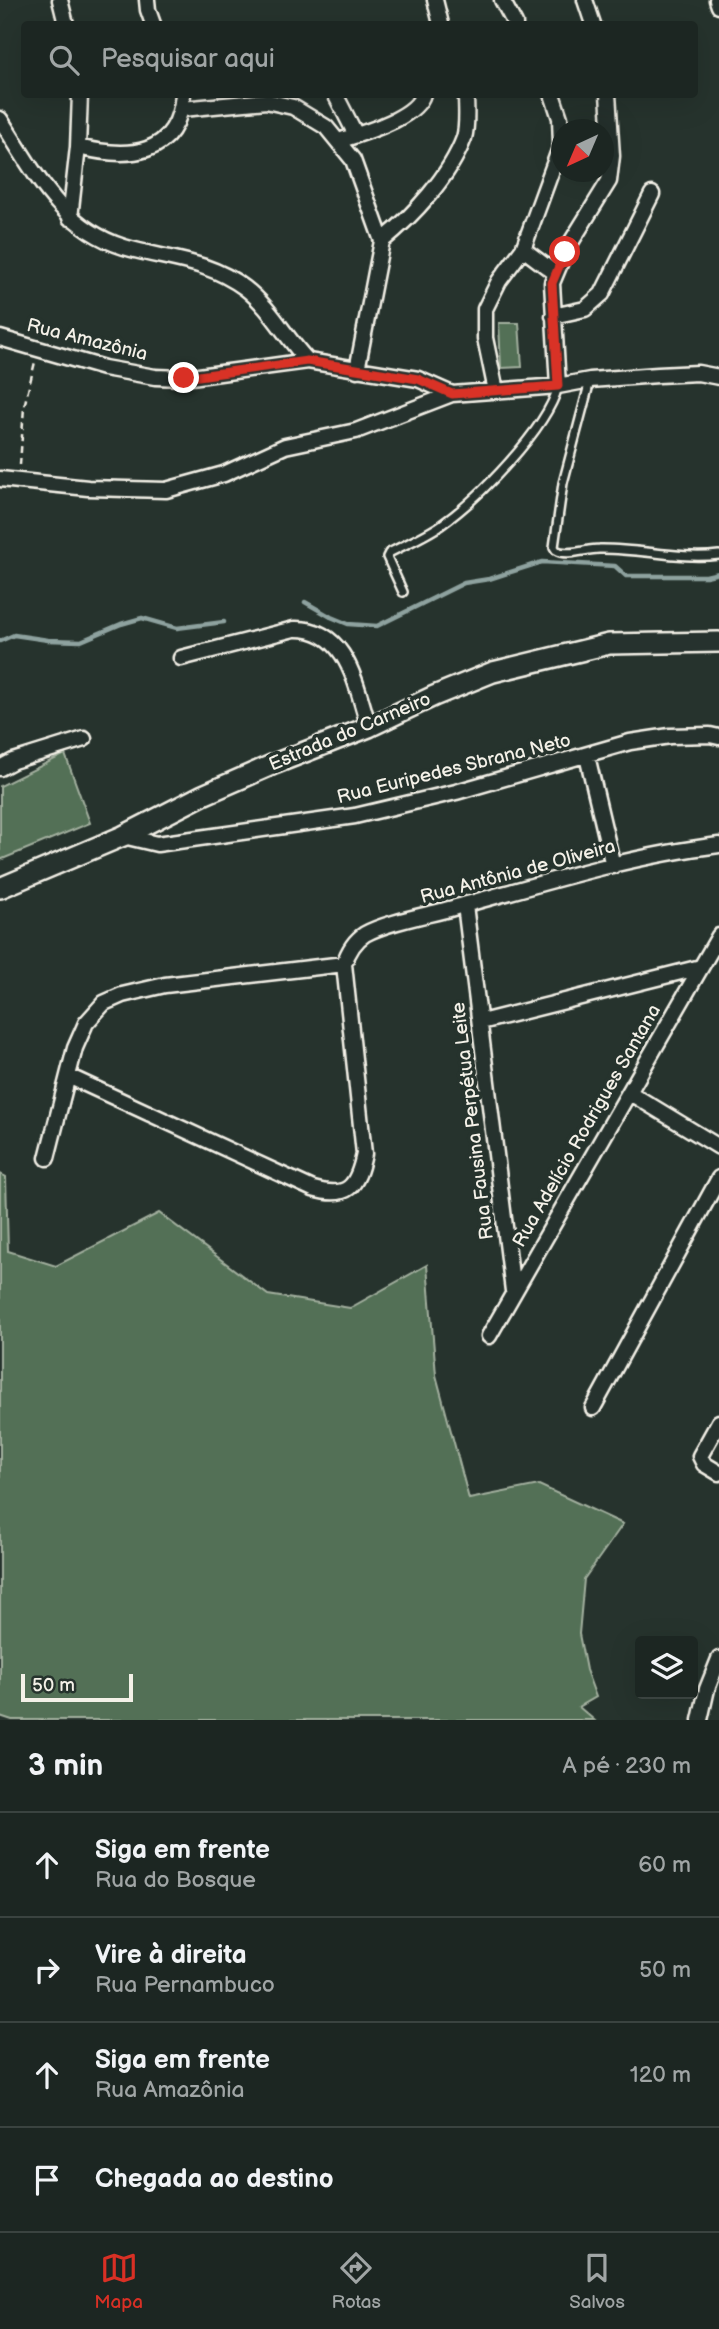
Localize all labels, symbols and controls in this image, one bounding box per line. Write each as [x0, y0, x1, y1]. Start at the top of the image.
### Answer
search box [21, 21, 698, 98]
icon: search [45, 41, 83, 79]
text: Pesquisar aqui [101, 44, 275, 75]
north arrow [551, 119, 614, 182]
route start [549, 236, 580, 267]
street label: Rua Amazônia [24, 314, 150, 366]
route end [168, 362, 199, 393]
street label: Estrada do Carneiro [266, 688, 434, 776]
street label: Rua Euripedes Sbrana Neto [335, 729, 573, 809]
street label: Rua Antônia de Oliveira [418, 835, 618, 909]
street label: Rua Fausina Perpétua Leite [447, 1001, 499, 1241]
street label: Rua Adelício Rodrigues Santana [508, 1001, 666, 1251]
map controls [635, 1636, 698, 1699]
button: layers [635, 1636, 698, 1699]
scale bar [21, 1671, 133, 1703]
text: 50 m [32, 1674, 75, 1697]
text: 3 min [28, 1748, 103, 1784]
text: A pé · 230 m [563, 1752, 691, 1780]
text: Siga em frente [95, 1835, 270, 1866]
icon: ahead [28, 1846, 66, 1884]
text: 60 m [638, 1851, 691, 1879]
text: Rua do Bosque [95, 1866, 256, 1894]
text: Vire à direita [95, 1940, 247, 1971]
icon: right [28, 1951, 66, 1989]
text: 50 m [639, 1956, 691, 1984]
text: Rua Pernambuco [95, 1971, 275, 1999]
text: Siga em frente [95, 2045, 270, 2076]
icon: ahead [28, 2056, 66, 2094]
text: 120 m [630, 2061, 691, 2089]
text: Rua Amazônia [95, 2076, 245, 2104]
icon: arrive [28, 2161, 66, 2199]
text: Chegada ao destino [95, 2164, 333, 2195]
tab: Mapa [94, 2249, 143, 2314]
tab: Rotas [331, 2249, 381, 2314]
tab: Salvos [569, 2249, 625, 2314]

